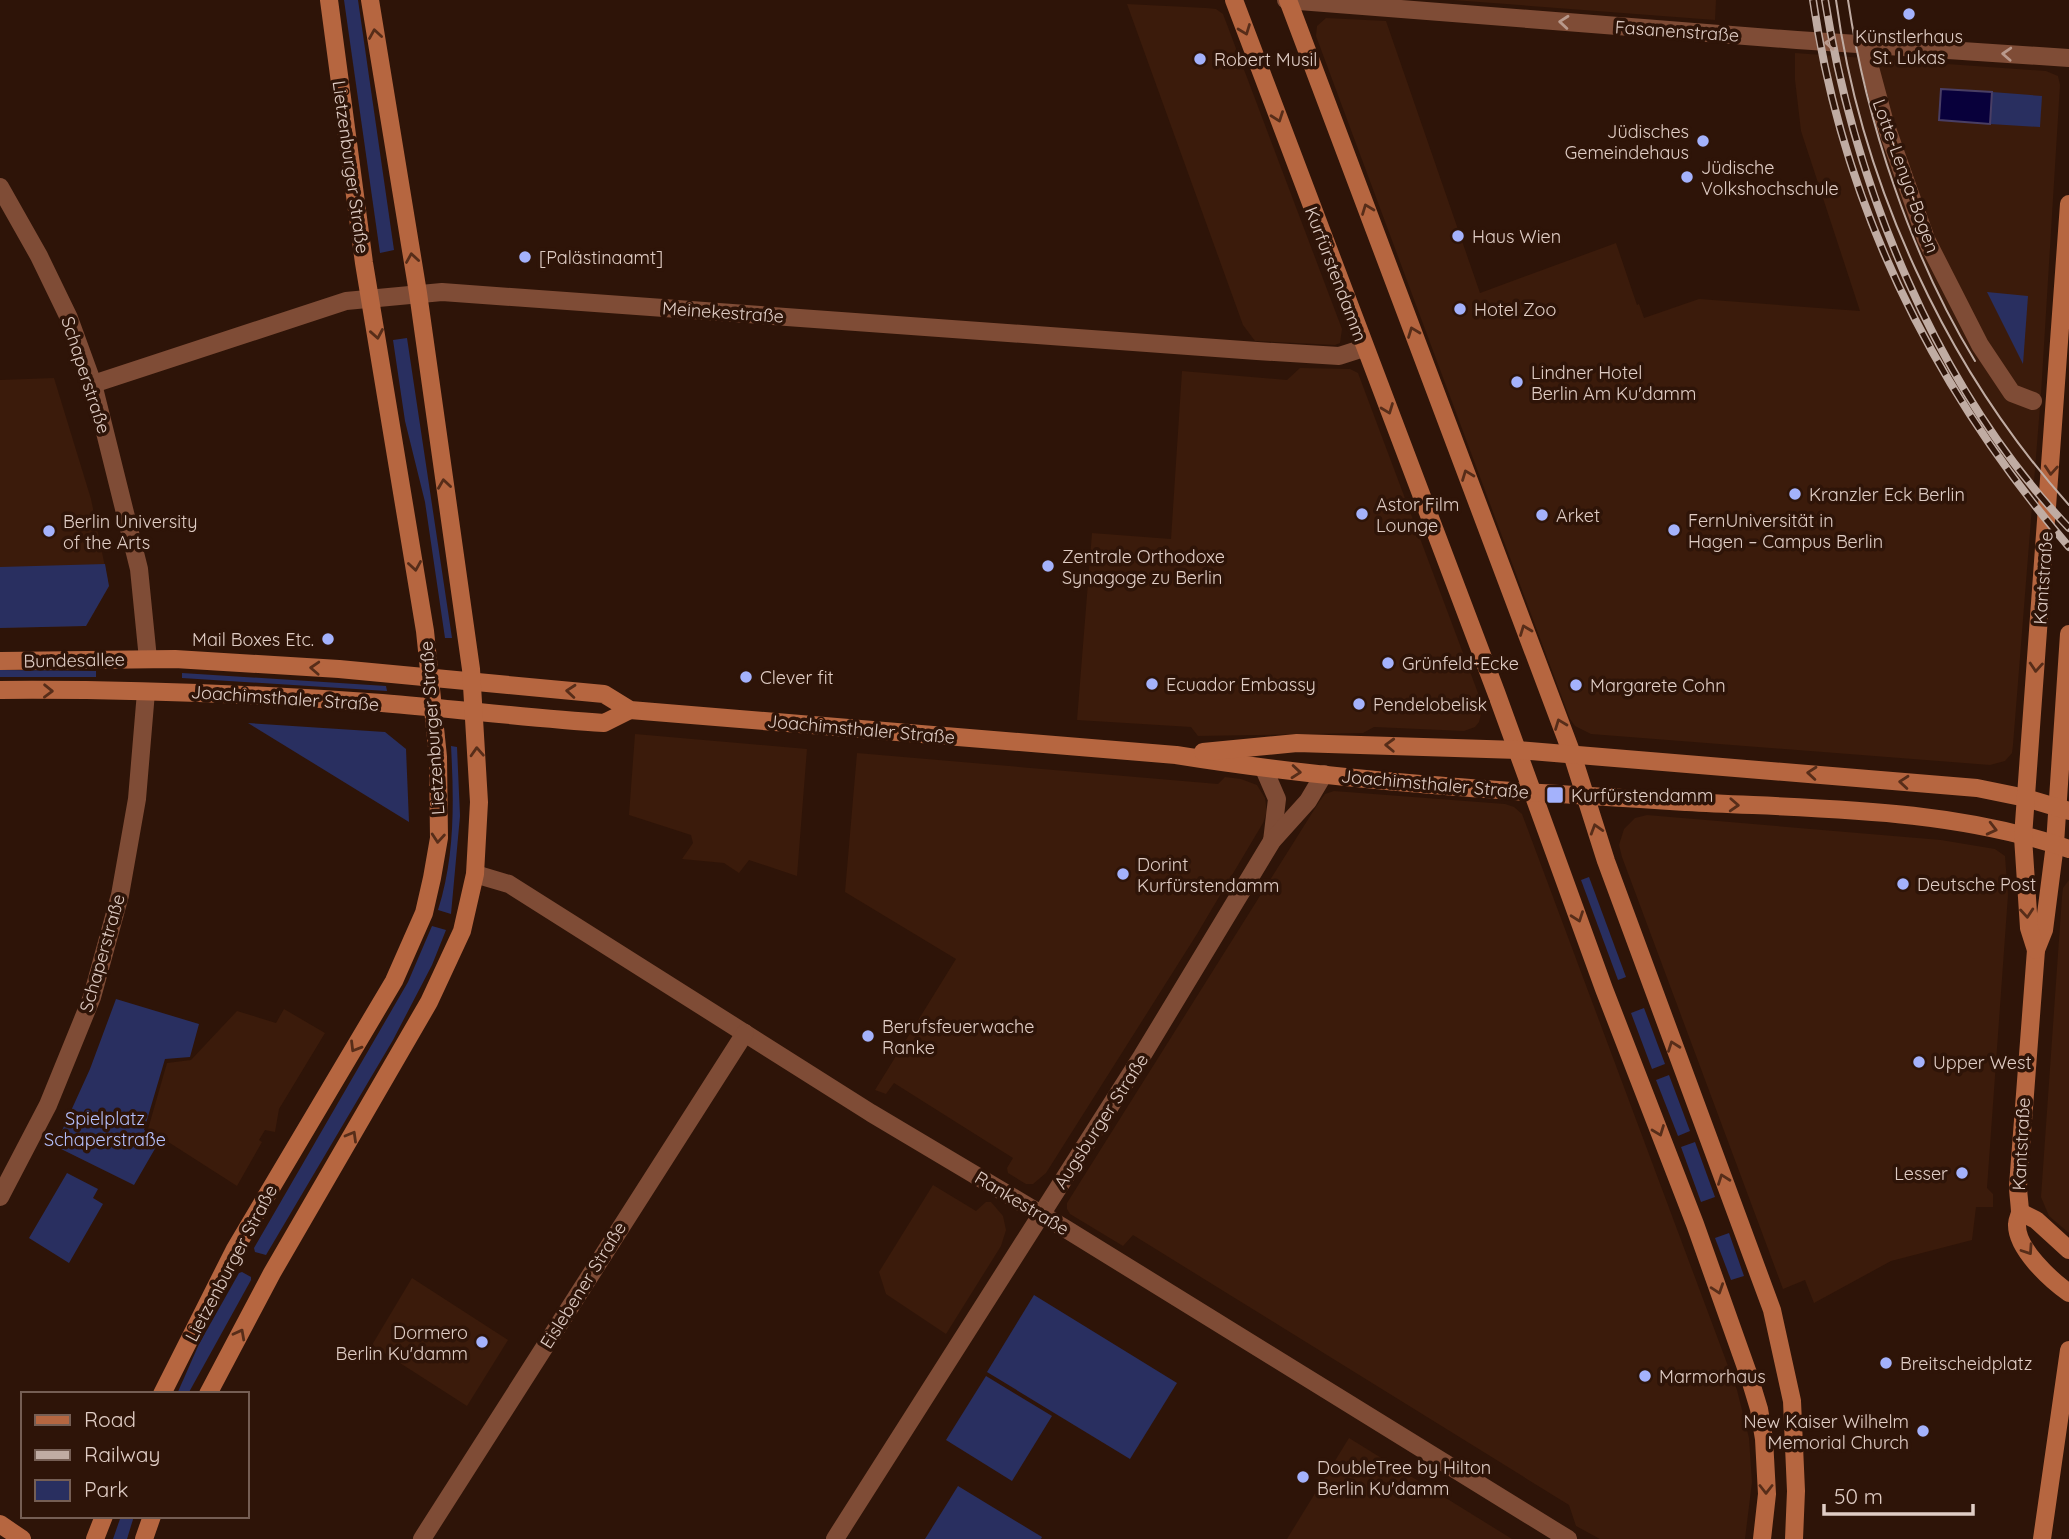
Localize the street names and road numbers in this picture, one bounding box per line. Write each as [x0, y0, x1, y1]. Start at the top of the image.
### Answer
street label: Fasanenstraße [1614, 15, 1740, 47]
street label: Lietzenburger Straße [327, 79, 375, 255]
street label: Lotte-Lenya-Bogen [1867, 96, 1945, 256]
street label: Kurfürstendamm [1300, 203, 1372, 345]
street label: Meinekestraße [661, 296, 785, 328]
street label: Schaperstraße [56, 314, 116, 436]
street label: Kantstraße [2028, 531, 2058, 625]
street label: Lietzenburger Straße [414, 640, 450, 816]
street label: Bundesallee [23, 648, 125, 672]
street label: Joachimsthaler Straße [190, 680, 380, 716]
street label: Joachimsthaler Straße [766, 709, 956, 749]
street label: Joachimsthaler Straße [1340, 764, 1530, 804]
street label: Schaperstraße [74, 891, 130, 1015]
street label: Augsburger Straße [1049, 1049, 1153, 1193]
street label: Kantstraße [2007, 1097, 2035, 1191]
street label: Rankestraße [971, 1166, 1073, 1240]
street label: Lietzenburger Straße [180, 1181, 282, 1345]
street label: Eislebener Straße [535, 1217, 631, 1353]

